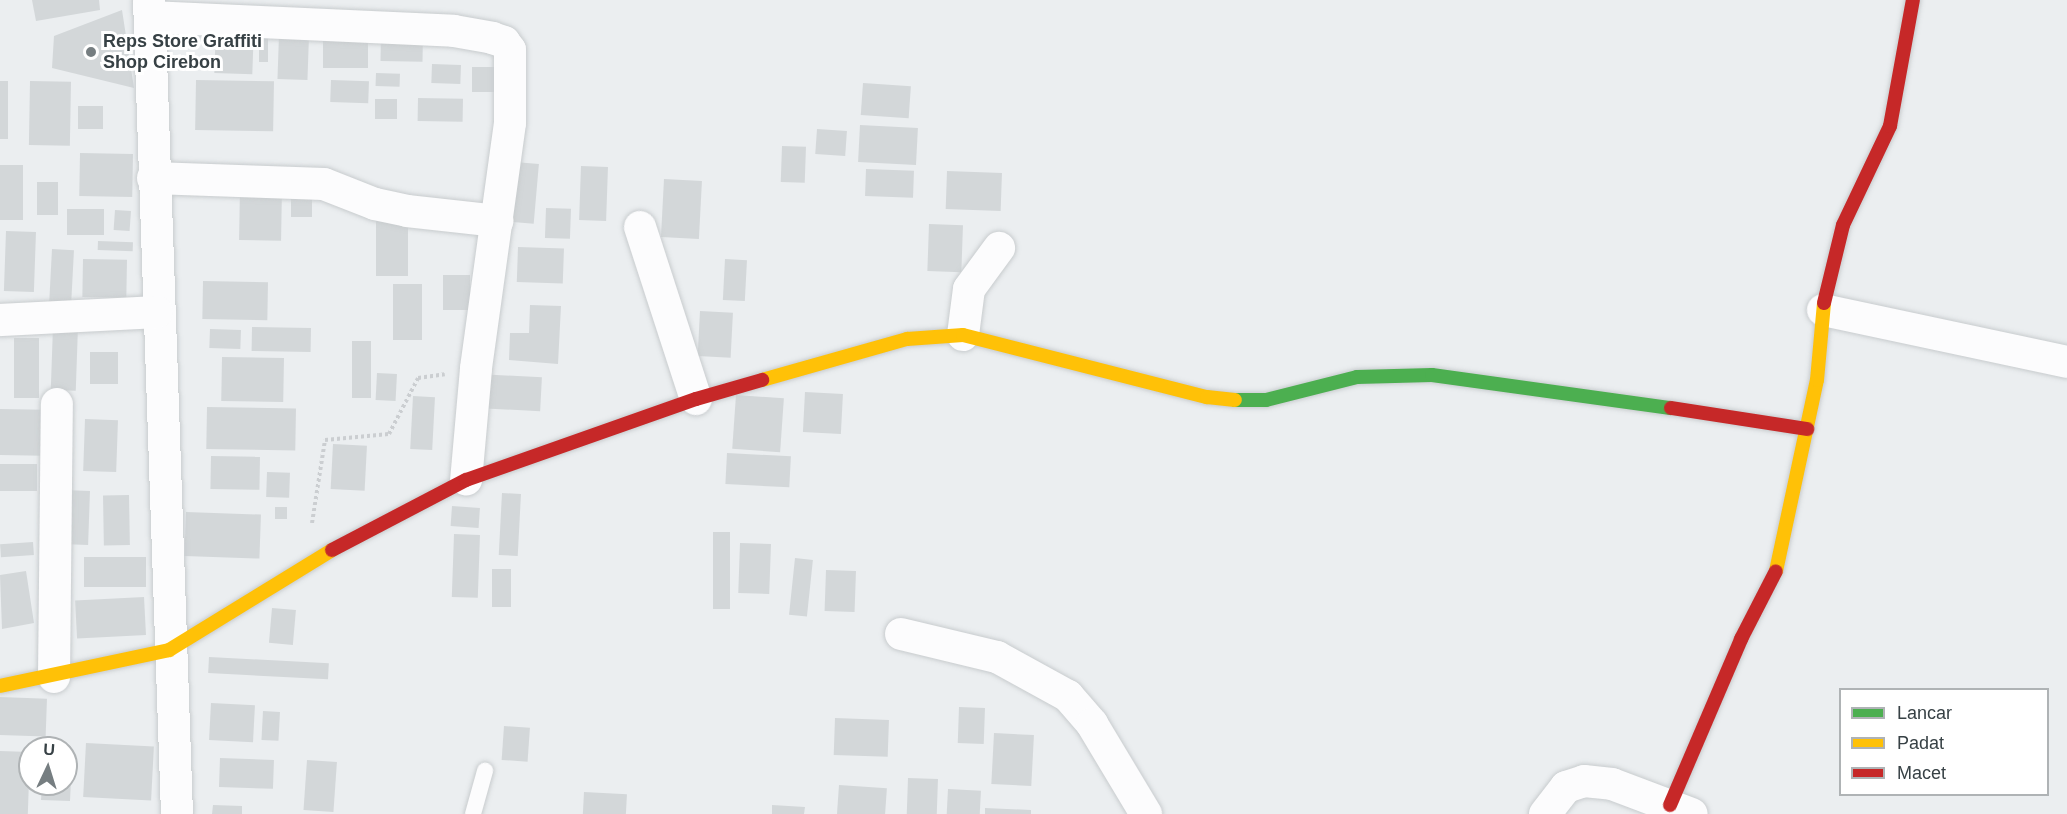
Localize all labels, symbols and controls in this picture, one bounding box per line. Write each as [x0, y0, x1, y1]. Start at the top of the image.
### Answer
place label: Reps Store Graffiti Shop Cirebon [103, 31, 262, 74]
marker: Reps Store Graffiti Shop Cirebon [84, 45, 98, 59]
legend [1839, 688, 2049, 796]
text: Lancar [1897, 703, 1952, 723]
text: Padat [1897, 733, 1944, 753]
north arrow [18, 736, 78, 796]
text: U [43, 741, 56, 758]
text: Macet [1897, 763, 1946, 783]

